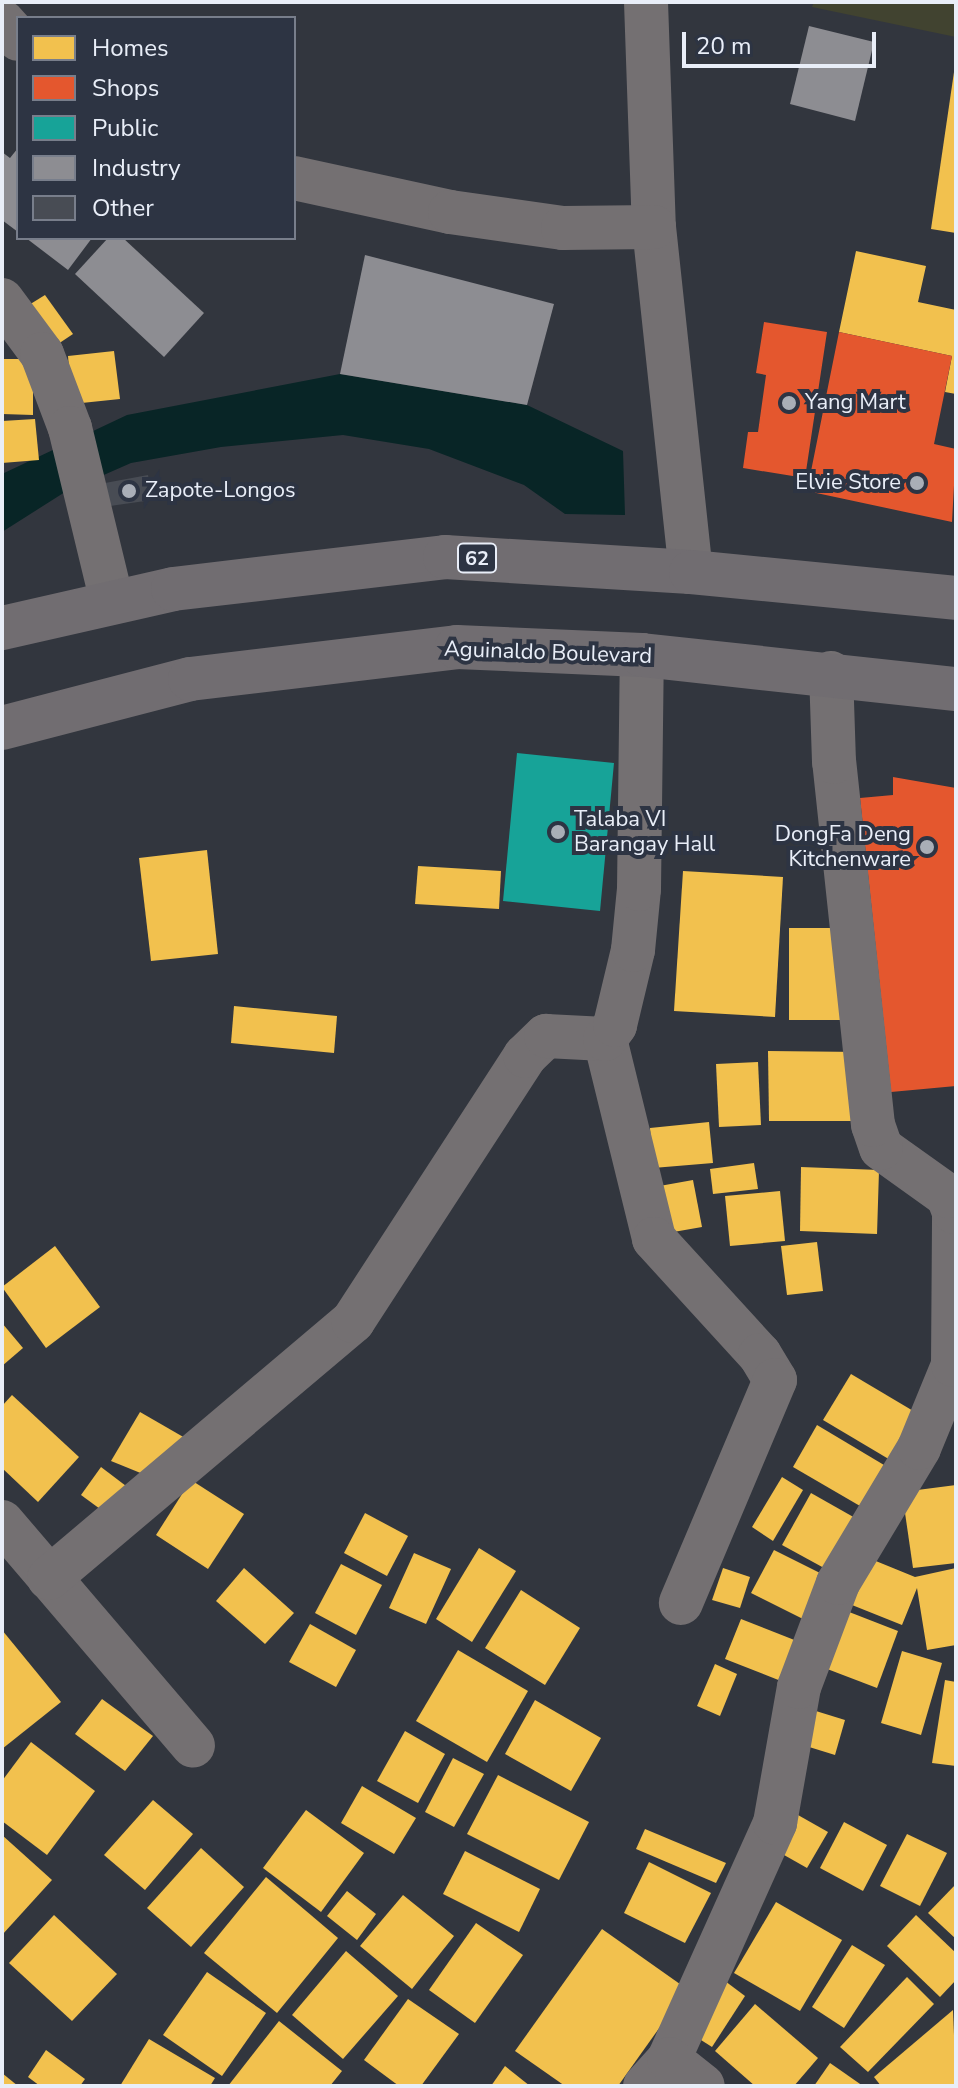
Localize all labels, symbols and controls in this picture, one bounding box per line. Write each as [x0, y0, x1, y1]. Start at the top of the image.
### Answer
legend [16, 16, 296, 240]
scale bar [686, 16, 880, 66]
text: 20 m [696, 30, 752, 62]
text: Homes [92, 32, 168, 64]
text: Shops [92, 72, 159, 104]
text: Public [92, 112, 158, 144]
text: Industry [92, 152, 181, 184]
text: Other [92, 192, 154, 224]
place label: Yang Mart [805, 390, 906, 416]
marker: Yang Mart [780, 394, 798, 412]
place label: Elvie Store [795, 470, 901, 496]
marker: Elvie Store [908, 474, 926, 492]
place label: Zapote-Longos [145, 478, 295, 504]
marker: Zapote-Longos [120, 482, 138, 500]
road number: 62 [457, 542, 497, 574]
street label: Aguinaldo Boulevard [443, 636, 653, 670]
place label: Talaba VI Barangay Hall [574, 806, 715, 858]
place label: DongFa Deng Kitchenware [775, 821, 911, 872]
marker: Talaba VI Barangay Hall [549, 823, 567, 841]
marker: DongFa Deng Kitchenware [918, 838, 936, 856]

